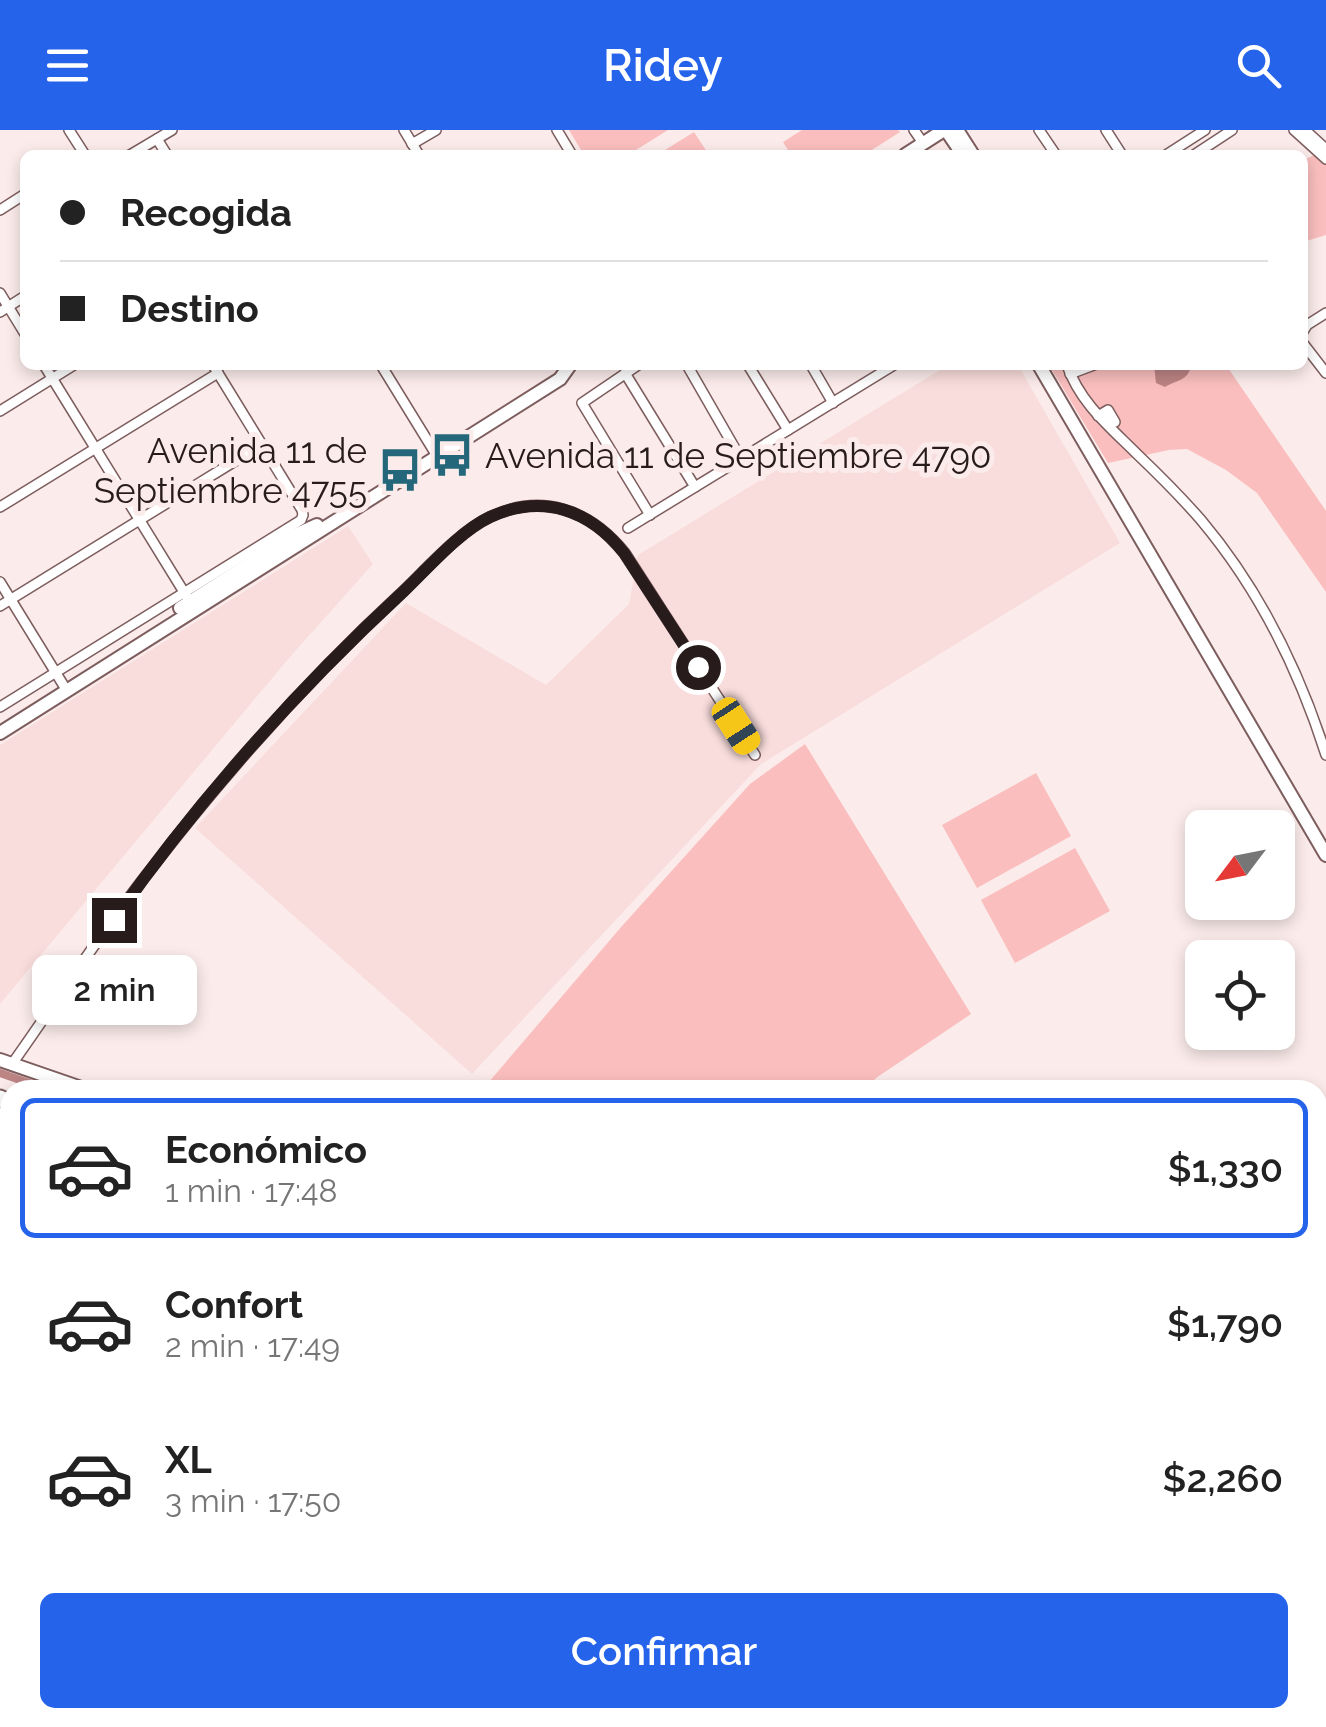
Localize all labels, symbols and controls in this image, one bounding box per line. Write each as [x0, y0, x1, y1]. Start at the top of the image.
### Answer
icon: menu [40, 38, 95, 93]
icon: search [1231, 38, 1286, 93]
text: Ridey [603, 39, 723, 92]
text: Recogida [120, 190, 292, 235]
text: Destino [120, 286, 259, 331]
place label: Avenida 11 de Septiembre 4755 [94, 430, 367, 511]
bus stop icon: Avenida 11 de Septiembre 4790 [428, 431, 476, 479]
place label: Avenida 11 de Septiembre 4790 [485, 435, 991, 476]
bus stop icon: Avenida 11 de Septiembre 4755 [376, 446, 424, 494]
route start [676, 645, 721, 690]
car [707, 693, 765, 759]
north arrow [1185, 810, 1295, 920]
map controls [1185, 810, 1295, 1050]
route end [92, 898, 137, 943]
button: locate [1185, 940, 1295, 1050]
callout: 2 min [32, 955, 196, 1025]
text: 2 min [74, 971, 155, 1008]
icon: car [45, 1123, 135, 1213]
text: Económico [165, 1127, 367, 1172]
text: $1,330 [1168, 1146, 1283, 1191]
text: 1 min · 17:48 [165, 1172, 337, 1209]
icon: car [45, 1278, 135, 1368]
text: Confort [165, 1282, 303, 1327]
text: $1,790 [1167, 1301, 1283, 1346]
text: 2 min · 17:49 [165, 1327, 340, 1364]
icon: car [45, 1433, 135, 1523]
text: XL [165, 1437, 212, 1482]
text: $2,260 [1163, 1456, 1283, 1501]
text: 3 min · 17:50 [165, 1482, 341, 1519]
button: Confirmar [40, 1593, 1288, 1708]

